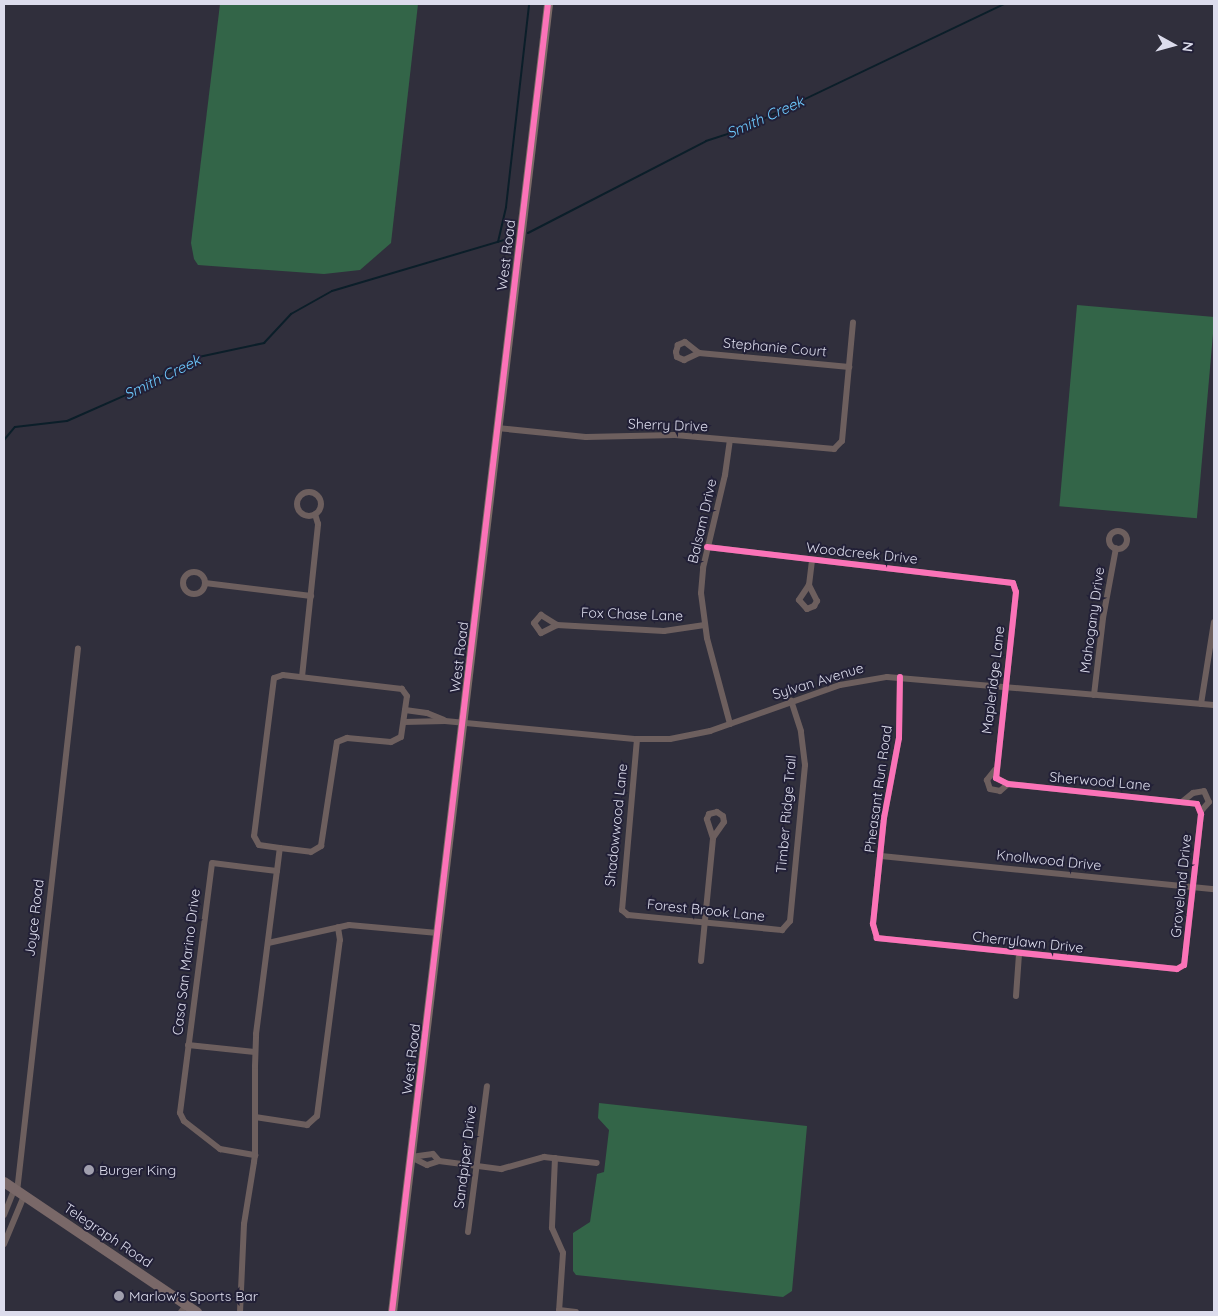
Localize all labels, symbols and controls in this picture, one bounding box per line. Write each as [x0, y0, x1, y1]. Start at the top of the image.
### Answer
north arrow [1148, 20, 1198, 70]
text: N [1178, 41, 1197, 53]
water label: Smith Creek [723, 92, 807, 142]
street label: West Road [493, 219, 519, 291]
street label: Stephanie Court [723, 334, 827, 360]
water label: Smith Creek [121, 351, 203, 403]
street label: Sherry Drive [628, 415, 708, 435]
street label: Balsam Drive [684, 477, 720, 565]
street label: Woodcreek Drive [805, 539, 919, 567]
street label: Mahogany Drive [1076, 566, 1108, 674]
street label: Fox Chase Lane [581, 604, 683, 624]
street label: West Road [446, 621, 472, 693]
street label: Mapleridge Lane [978, 625, 1008, 735]
street label: Sylvan Avenue [770, 659, 866, 703]
street label: Pheasant Run Road [861, 724, 895, 854]
street label: Timber Ridge Trail [772, 754, 800, 874]
street label: Shadowwood Lane [601, 763, 631, 887]
street label: Sherwood Lane [1049, 768, 1151, 794]
street label: Groveland Drive [1167, 833, 1195, 939]
street label: Knollwood Drive [996, 846, 1102, 874]
street label: Joyce Road [21, 878, 47, 958]
street label: Casa San Marino Drive [169, 888, 203, 1036]
street label: Forest Brook Lane [646, 895, 766, 925]
street label: Cherrylawn Drive [972, 928, 1084, 956]
street label: West Road [398, 1023, 424, 1095]
street label: Sandpiper Drive [450, 1105, 480, 1209]
place label: Burger King [99, 1162, 176, 1178]
marker: Burger King [83, 1164, 95, 1176]
street label: Telegraph Road [61, 1199, 155, 1271]
place label: Marlow's Sports Bar [129, 1288, 258, 1304]
marker: Marlow's Sports Bar [113, 1290, 125, 1302]

